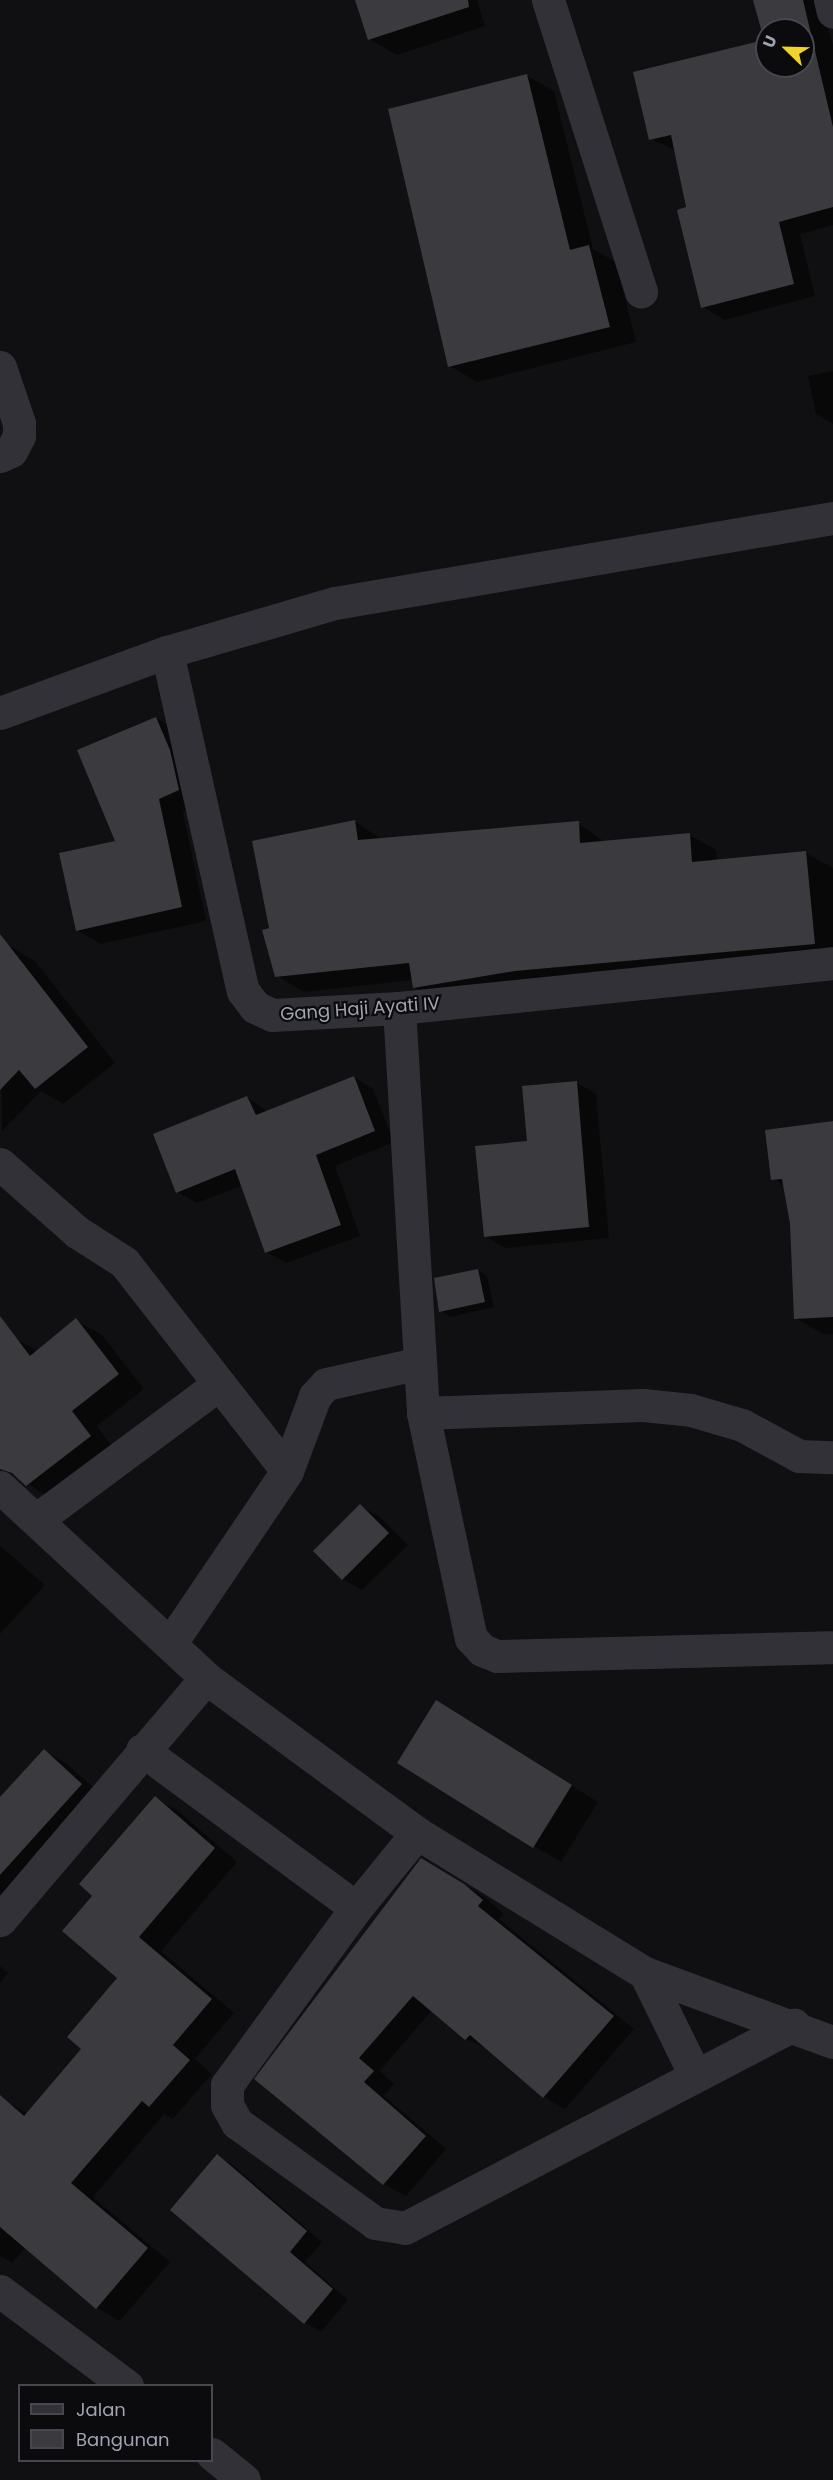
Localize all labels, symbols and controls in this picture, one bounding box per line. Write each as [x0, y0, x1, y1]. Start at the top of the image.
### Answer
north arrow [755, 18, 815, 78]
text: U [757, 32, 783, 51]
street label: Gang Haji Ayati IV [280, 993, 440, 1025]
legend [18, 2384, 213, 2462]
text: Jalan [76, 2397, 126, 2422]
text: Bangunan [76, 2427, 170, 2452]

